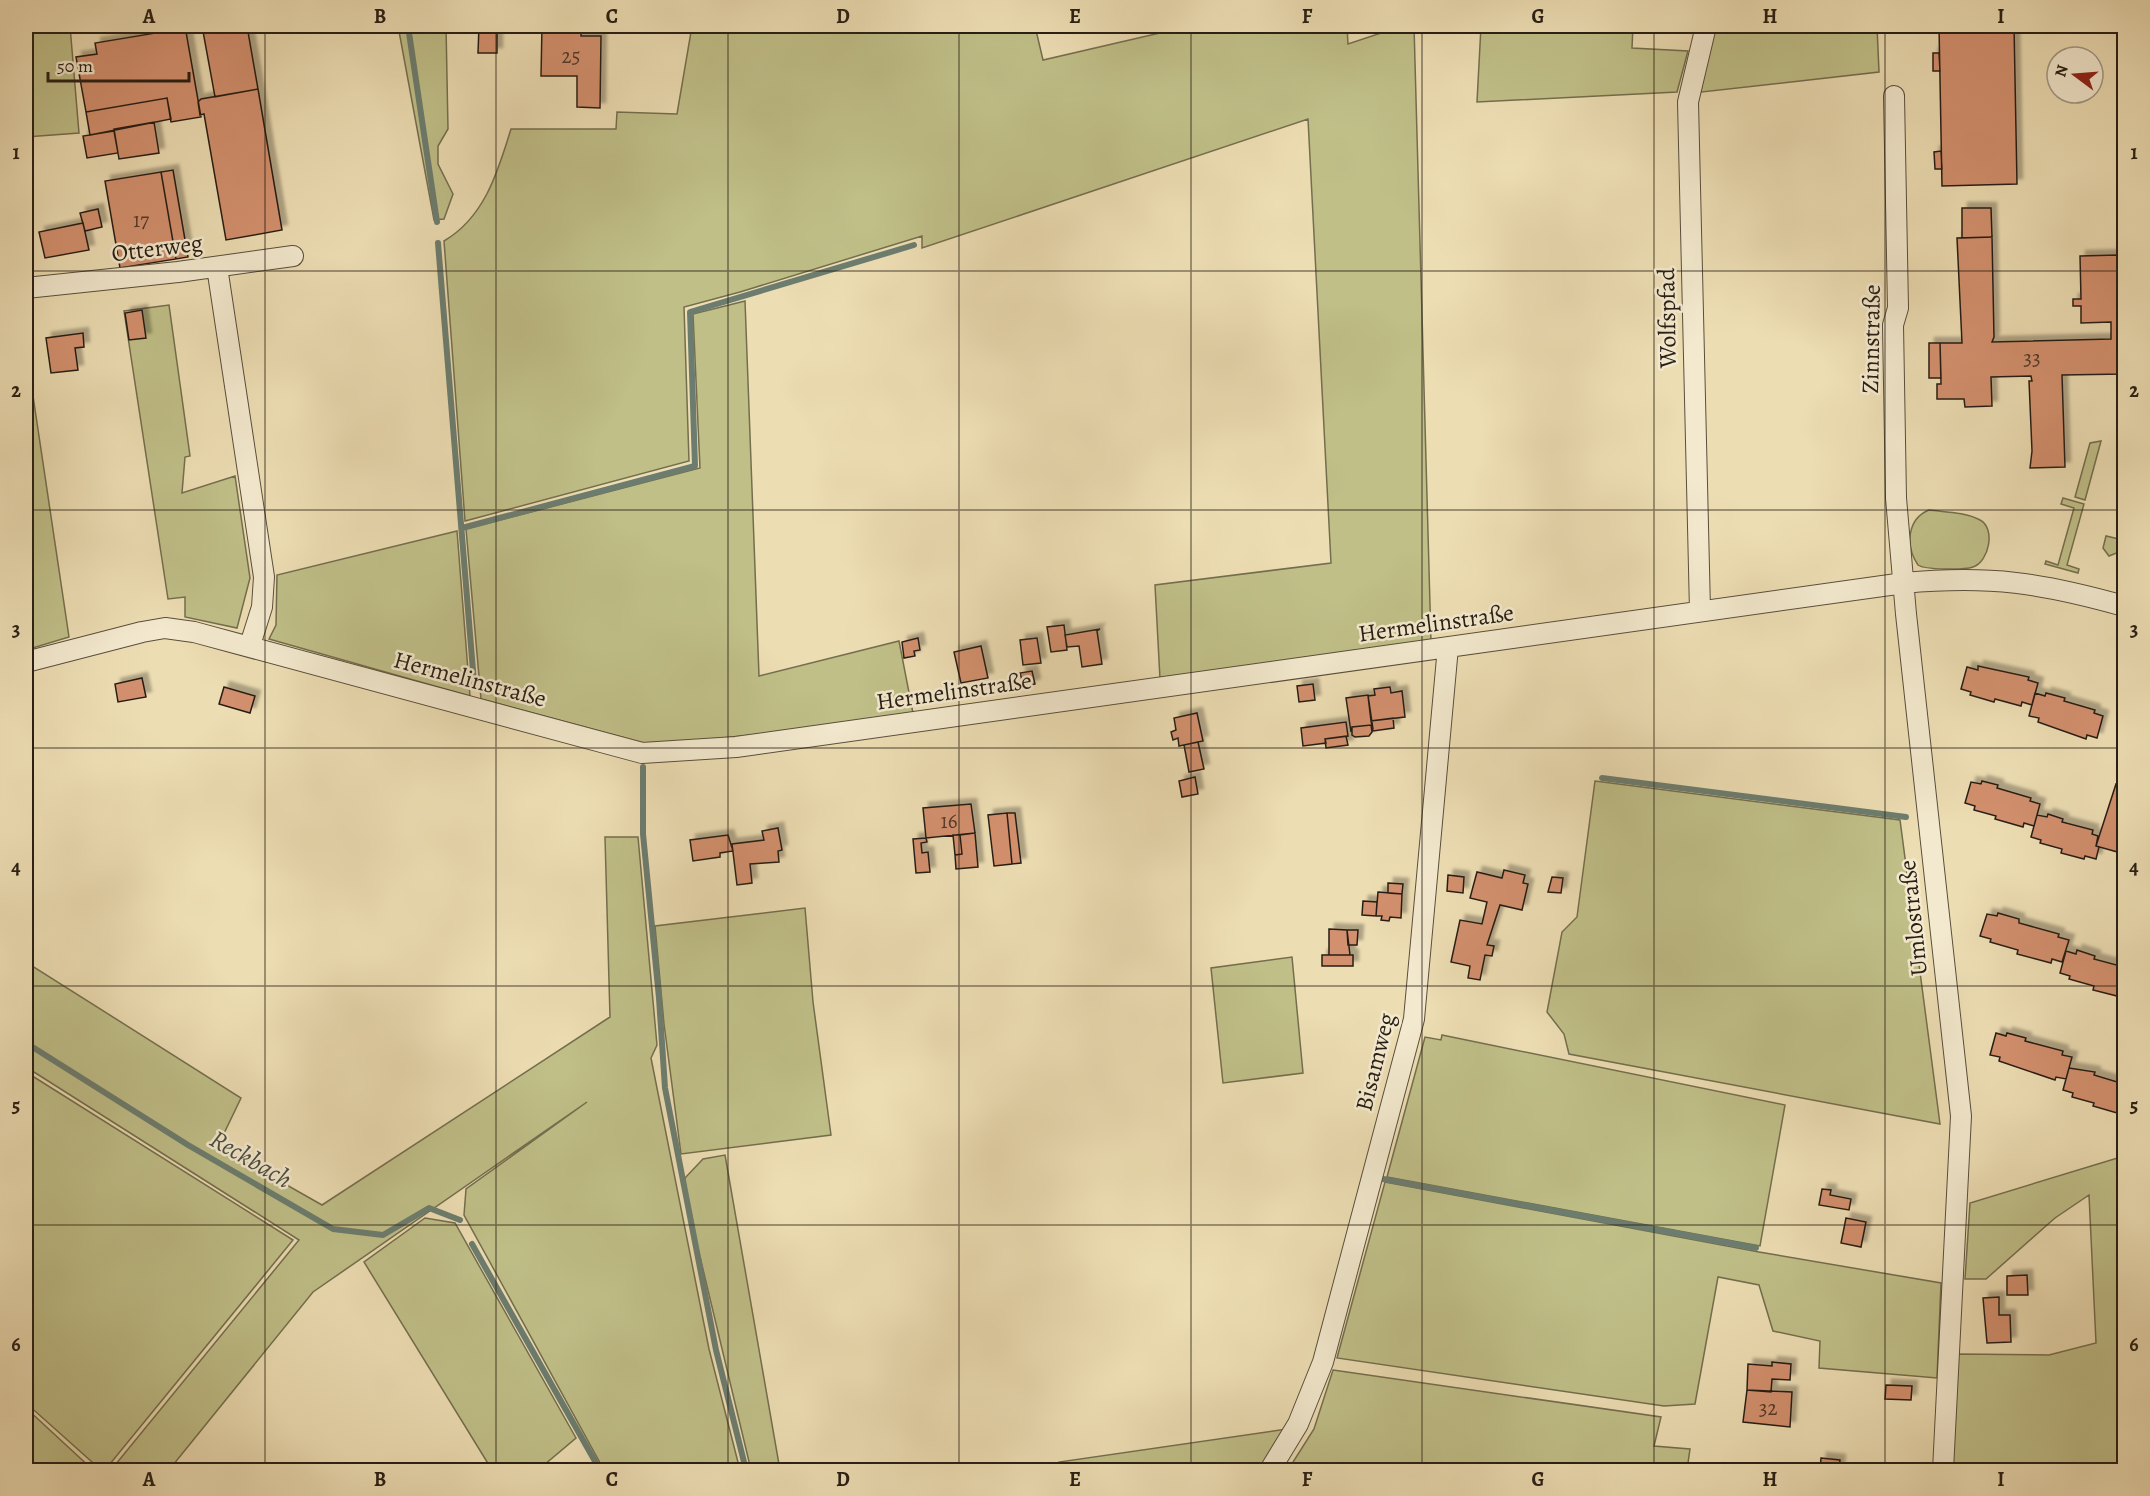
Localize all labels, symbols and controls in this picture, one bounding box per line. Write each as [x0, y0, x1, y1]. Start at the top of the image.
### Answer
text: A [142, 3, 156, 30]
text: B [374, 3, 386, 30]
text: C [606, 3, 618, 30]
text: D [836, 3, 850, 30]
text: E [1069, 3, 1081, 30]
text: F [1302, 3, 1313, 30]
text: G [1531, 3, 1545, 30]
text: H [1763, 3, 1778, 30]
text: I [1997, 3, 2005, 30]
house number: 25 [561, 42, 581, 70]
scale bar [48, 45, 189, 83]
north arrow [2045, 45, 2105, 105]
text: 50 m [57, 54, 93, 78]
text: N [2049, 62, 2074, 80]
text: 1 [12, 139, 20, 166]
text: 1 [2130, 139, 2138, 166]
house number: 17 [133, 206, 149, 234]
street label: Otterweg [109, 227, 205, 269]
street label: Wolfspfad [1650, 267, 1684, 369]
street label: Zinnstraße [1854, 284, 1888, 394]
house number: 33 [2023, 344, 2041, 372]
text: 2 [11, 377, 21, 404]
text: 2 [2129, 377, 2139, 404]
street label: Hermelinstraße [1356, 596, 1516, 650]
text: 3 [12, 616, 20, 643]
text: 3 [2130, 616, 2138, 643]
street label: Hermelinstraße [390, 643, 550, 715]
street label: Hermelinstraße [874, 664, 1034, 718]
house number: 16 [941, 807, 958, 835]
text: 4 [11, 854, 21, 881]
text: 4 [2129, 854, 2139, 881]
street label: Umlostraße [1891, 859, 1935, 977]
street label: Bisamweg [1347, 1009, 1403, 1115]
text: 5 [12, 1092, 20, 1119]
text: 5 [2130, 1092, 2138, 1119]
water label: Reckbach [203, 1121, 299, 1197]
text: 6 [11, 1331, 21, 1358]
text: 6 [2129, 1331, 2139, 1358]
house number: 32 [1759, 1394, 1777, 1422]
text: A [142, 1466, 156, 1493]
text: B [374, 1466, 386, 1493]
text: C [606, 1466, 618, 1493]
text: D [836, 1466, 850, 1493]
text: E [1069, 1466, 1081, 1493]
text: F [1302, 1466, 1313, 1493]
text: G [1531, 1466, 1545, 1493]
text: H [1763, 1466, 1778, 1493]
text: I [1997, 1466, 2005, 1493]

